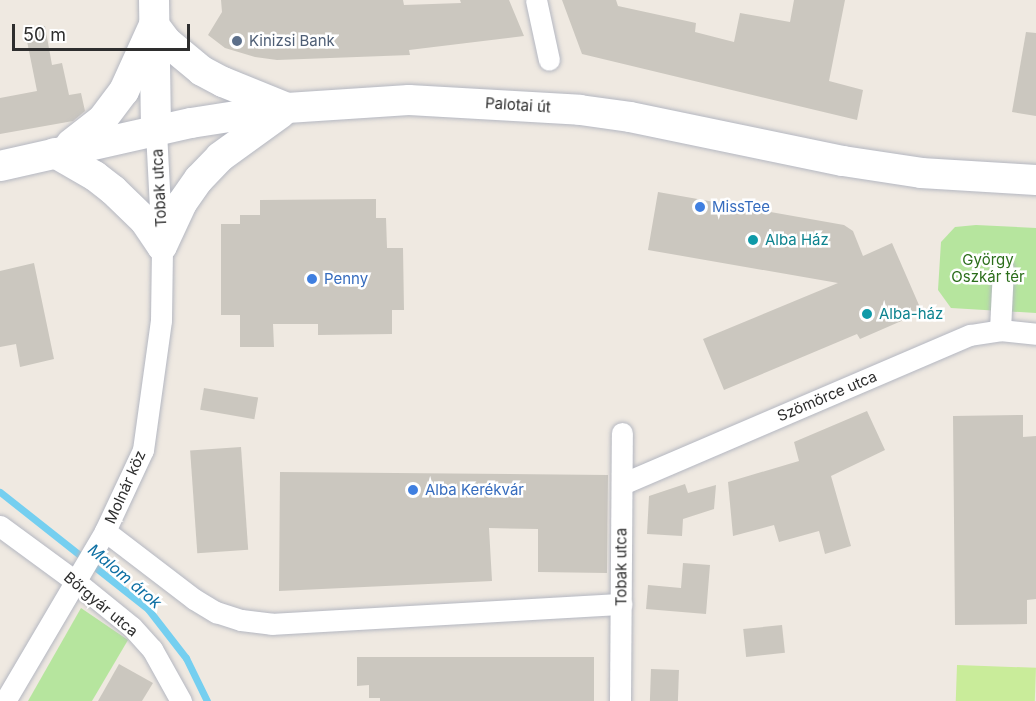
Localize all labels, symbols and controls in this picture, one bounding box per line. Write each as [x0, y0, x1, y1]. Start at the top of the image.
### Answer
scale bar [15, 12, 194, 50]
text: 50 m [23, 24, 66, 45]
place label: Kinizsi Bank [249, 32, 335, 50]
marker: Kinizsi Bank [230, 34, 244, 48]
street label: Palotai út [485, 94, 551, 116]
street label: Tobak utca [148, 148, 170, 228]
place label: MissTee [712, 198, 770, 216]
marker: MissTee [693, 200, 707, 214]
place label: Alba Ház [765, 231, 829, 249]
marker: Alba Ház [746, 233, 760, 247]
park label: György Oszkár tér [951, 250, 1025, 285]
place label: Penny [324, 270, 368, 288]
marker: Penny [305, 272, 319, 286]
place label: Alba-ház [879, 305, 943, 323]
marker: Alba-ház [860, 307, 874, 321]
street label: Szömörce utca [774, 367, 880, 425]
street label: Molnár köz [101, 448, 149, 526]
place label: Alba Kerékvár [425, 481, 524, 499]
marker: Alba Kerékvár [406, 483, 420, 497]
street label: Tobak utca [612, 528, 630, 606]
water label: Malom árok [84, 540, 166, 612]
street label: Bőrgyár utca [60, 568, 142, 640]

